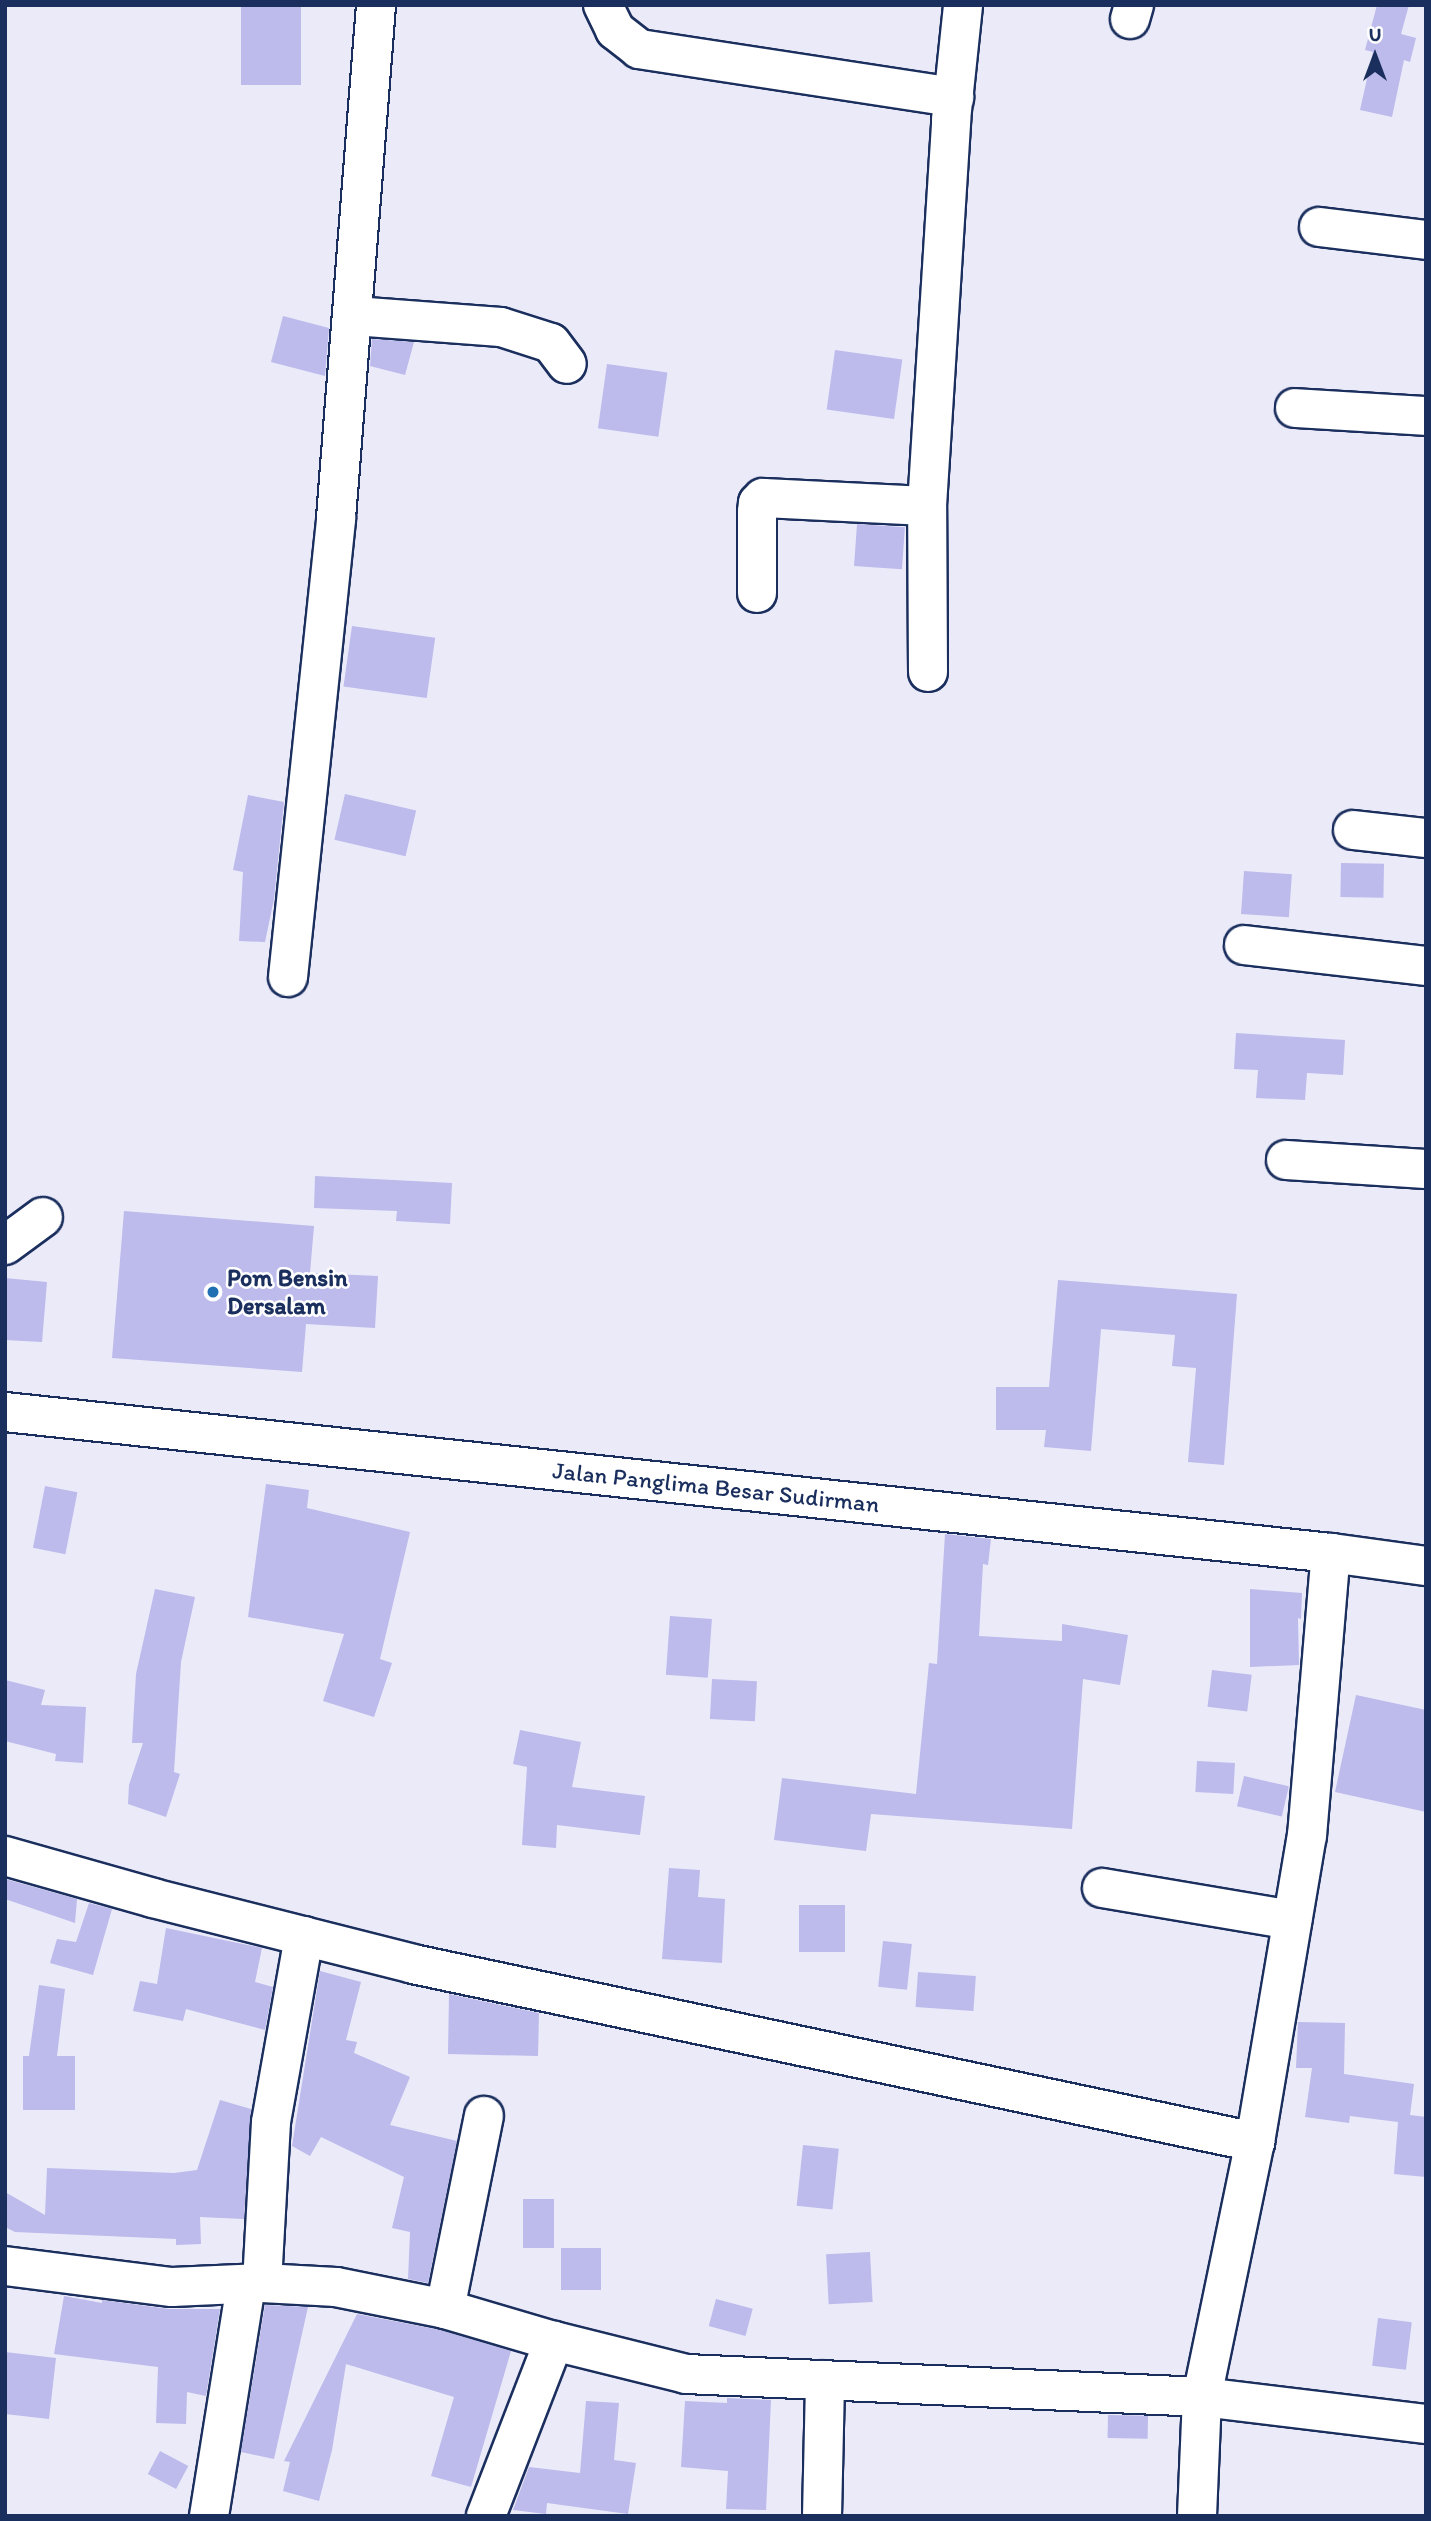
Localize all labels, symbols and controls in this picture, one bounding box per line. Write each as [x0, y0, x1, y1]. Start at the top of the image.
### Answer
north arrow [1340, 21, 1410, 91]
text: U [1369, 23, 1381, 46]
place label: Pom Bensin Dersalam [227, 1264, 349, 1320]
marker: Pom Bensin Dersalam [205, 1284, 221, 1300]
street label: Jalan Panglima Besar Sudirman [551, 1456, 881, 1518]

